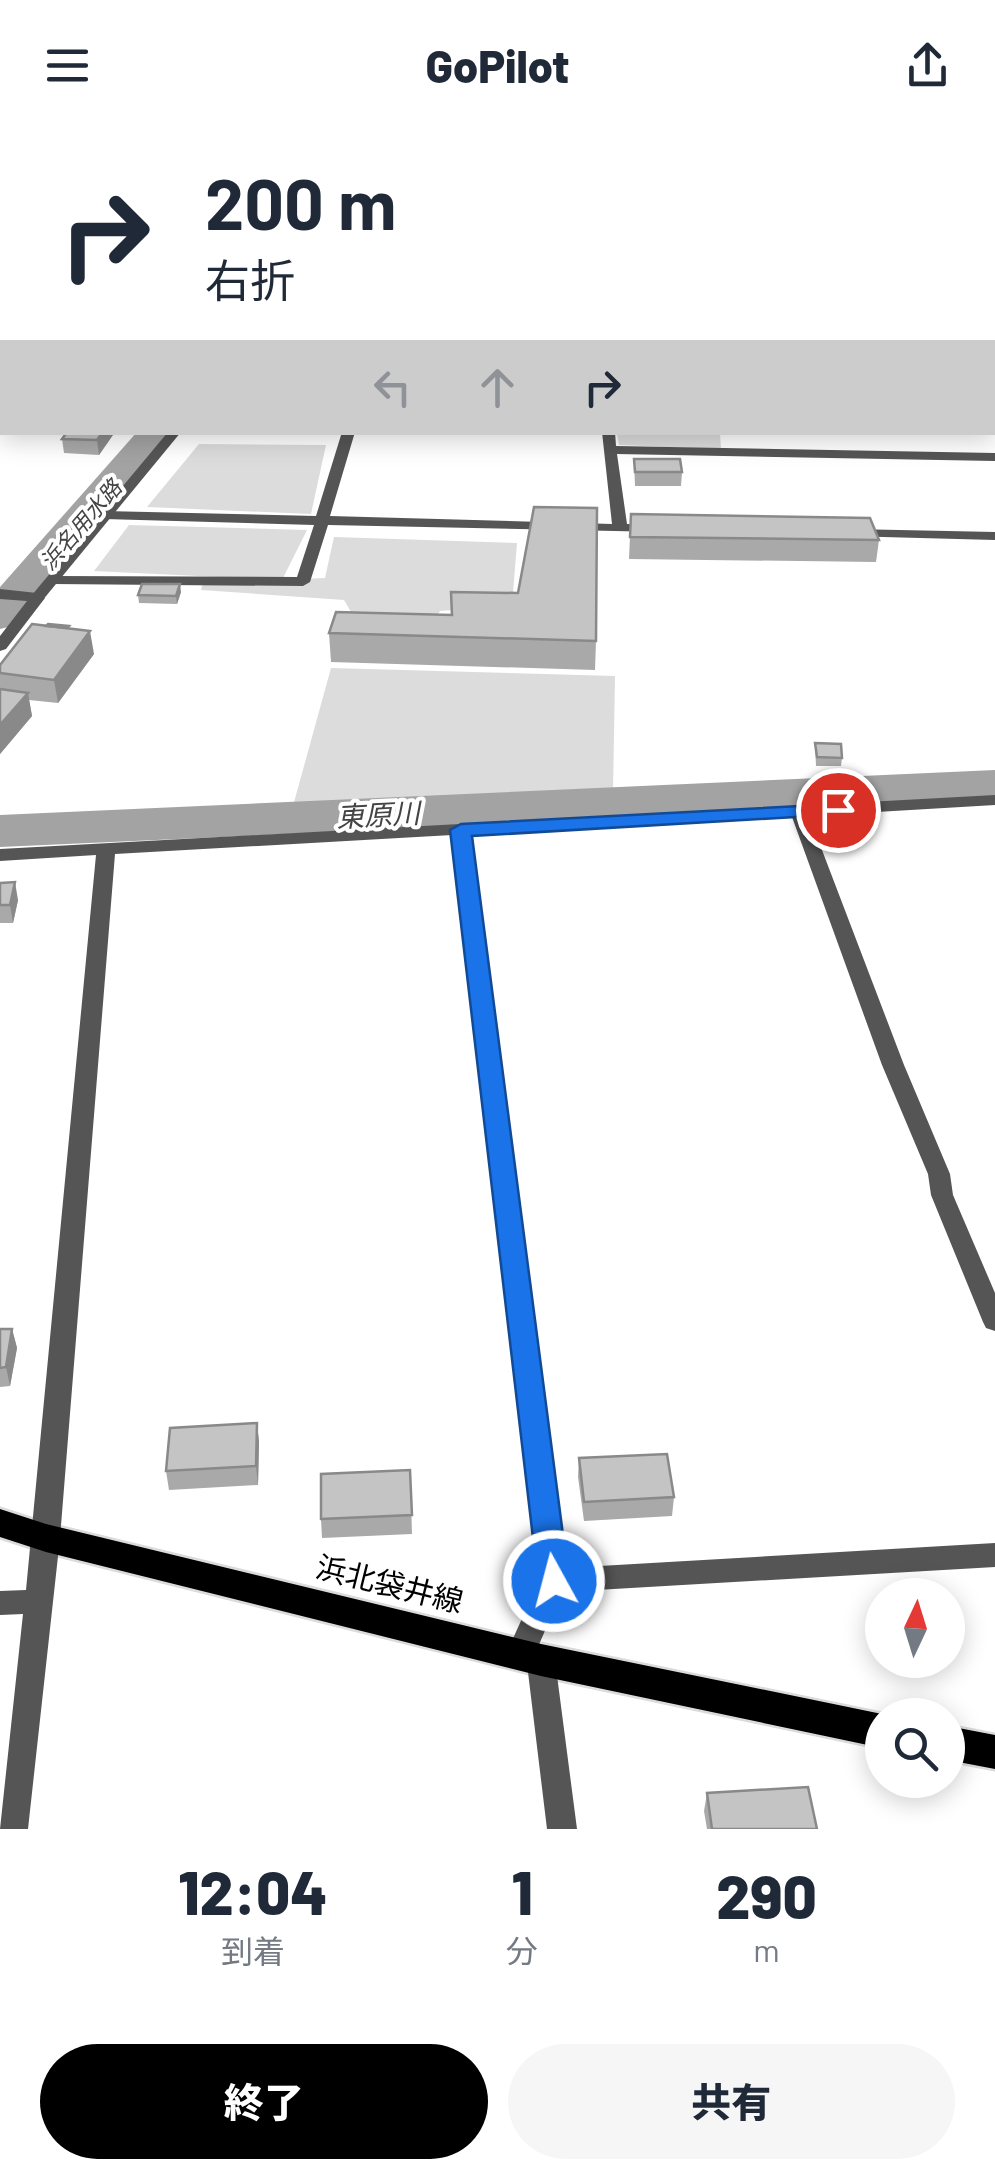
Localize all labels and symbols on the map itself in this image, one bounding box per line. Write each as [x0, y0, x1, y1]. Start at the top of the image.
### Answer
water label: 浜名用水路 [34, 472, 127, 574]
pin [796, 768, 881, 853]
water label: 東原川 [335, 795, 424, 833]
position arrow [502, 1529, 606, 1633]
street label: 浜北袋井線 [313, 1547, 467, 1619]
north arrow [865, 1578, 965, 1678]

